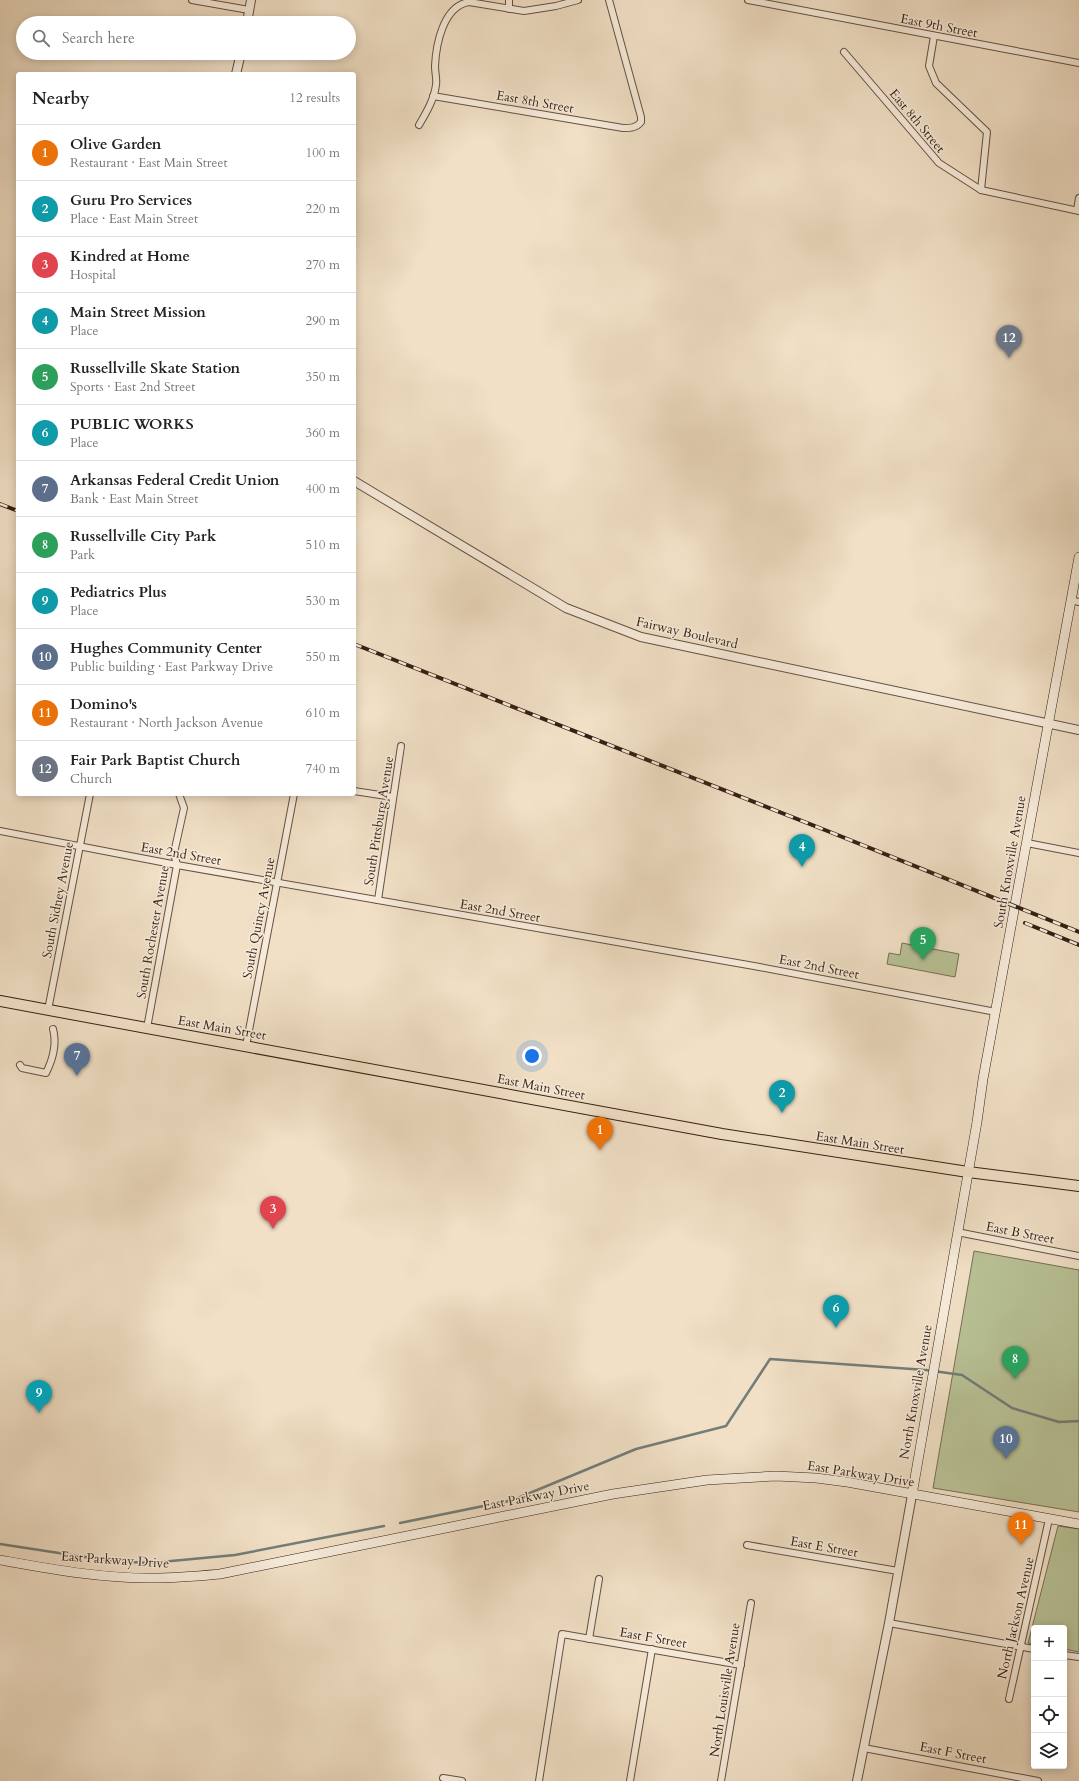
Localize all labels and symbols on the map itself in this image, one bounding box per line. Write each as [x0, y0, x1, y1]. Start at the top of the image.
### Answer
street label: East 9th Street [899, 10, 979, 42]
street label: East 8th Street [885, 85, 949, 157]
street label: East 8th Street [495, 86, 575, 118]
pin: 12 [996, 325, 1022, 358]
street label: Fairway Boulevard [634, 613, 740, 653]
street label: South Pittsburg Avenue [360, 755, 398, 887]
street label: South Knoxville Avenue [989, 794, 1031, 930]
pin: 4 [789, 834, 815, 867]
street label: East 2nd Street [139, 838, 223, 870]
street label: South Sidney Avenue [38, 840, 78, 960]
street label: South Quincy Avenue [238, 856, 280, 980]
street label: South Rochester Avenue [132, 864, 174, 1000]
street label: East 2nd Street [458, 895, 542, 927]
pin: 5 [910, 927, 936, 960]
street label: East 2nd Street [777, 950, 861, 984]
street label: East Main Street [176, 1011, 268, 1045]
pin: 7 [64, 1043, 90, 1076]
your location [522, 1046, 542, 1066]
street label: East Main Street [495, 1070, 587, 1104]
pin: 2 [769, 1080, 795, 1113]
pin: 1 [587, 1117, 613, 1150]
street label: East Main Street [815, 1127, 905, 1159]
pin: 3 [260, 1196, 286, 1229]
street label: East B Street [984, 1218, 1056, 1248]
pin: 6 [823, 1295, 849, 1328]
street label: North Knoxville Avenue [895, 1323, 937, 1461]
pin: 8 [1002, 1346, 1028, 1379]
pin: 9 [26, 1380, 52, 1413]
pin: 10 [993, 1426, 1019, 1459]
street label: East Parkway Drive [806, 1457, 916, 1491]
street label: East Parkway Drive [481, 1477, 591, 1515]
pin: 11 [1008, 1512, 1034, 1545]
street label: East E Street [789, 1532, 859, 1562]
street label: East Parkway Drive [60, 1547, 170, 1573]
street label: North Jackson Avenue [993, 1555, 1039, 1681]
street label: North Louisville Avenue [705, 1621, 745, 1759]
street label: East F Street [618, 1623, 688, 1653]
street label: East F Street [918, 1738, 988, 1768]

